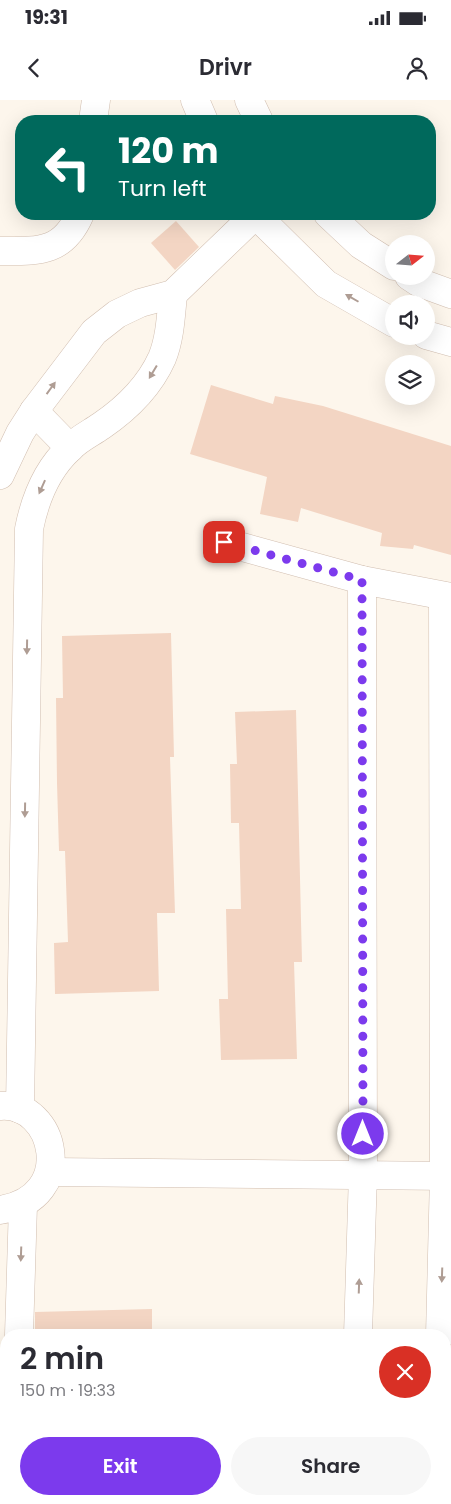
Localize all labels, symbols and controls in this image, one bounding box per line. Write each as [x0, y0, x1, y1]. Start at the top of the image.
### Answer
text: 19:31 [25, 4, 68, 31]
text: Drivr [199, 52, 252, 83]
icon: back [20, 54, 48, 82]
icon: person [403, 54, 431, 82]
text: 120 m [118, 126, 218, 175]
icon: left [35, 135, 100, 200]
text: Turn left [118, 173, 206, 204]
north arrow [385, 235, 435, 285]
map controls [385, 235, 435, 405]
one-way arrow [345, 294, 358, 303]
button: sound [385, 295, 435, 345]
button: layers [385, 355, 435, 405]
one-way arrow [149, 365, 158, 378]
one-way arrow [46, 381, 56, 395]
one-way arrow [38, 480, 46, 494]
pin [203, 521, 245, 563]
icon: arrive [210, 528, 238, 556]
one-way arrow [23, 639, 31, 655]
one-way arrow [20, 802, 28, 818]
position arrow [336, 1107, 388, 1159]
one-way arrow [17, 1246, 25, 1262]
one-way arrow [437, 1267, 445, 1283]
one-way arrow [356, 1278, 364, 1294]
text: 2 min [20, 1337, 104, 1380]
button: close [379, 1346, 431, 1398]
text: 150 m · 19:33 [20, 1379, 115, 1402]
button: Exit [20, 1437, 221, 1495]
button: Share [231, 1437, 431, 1495]

